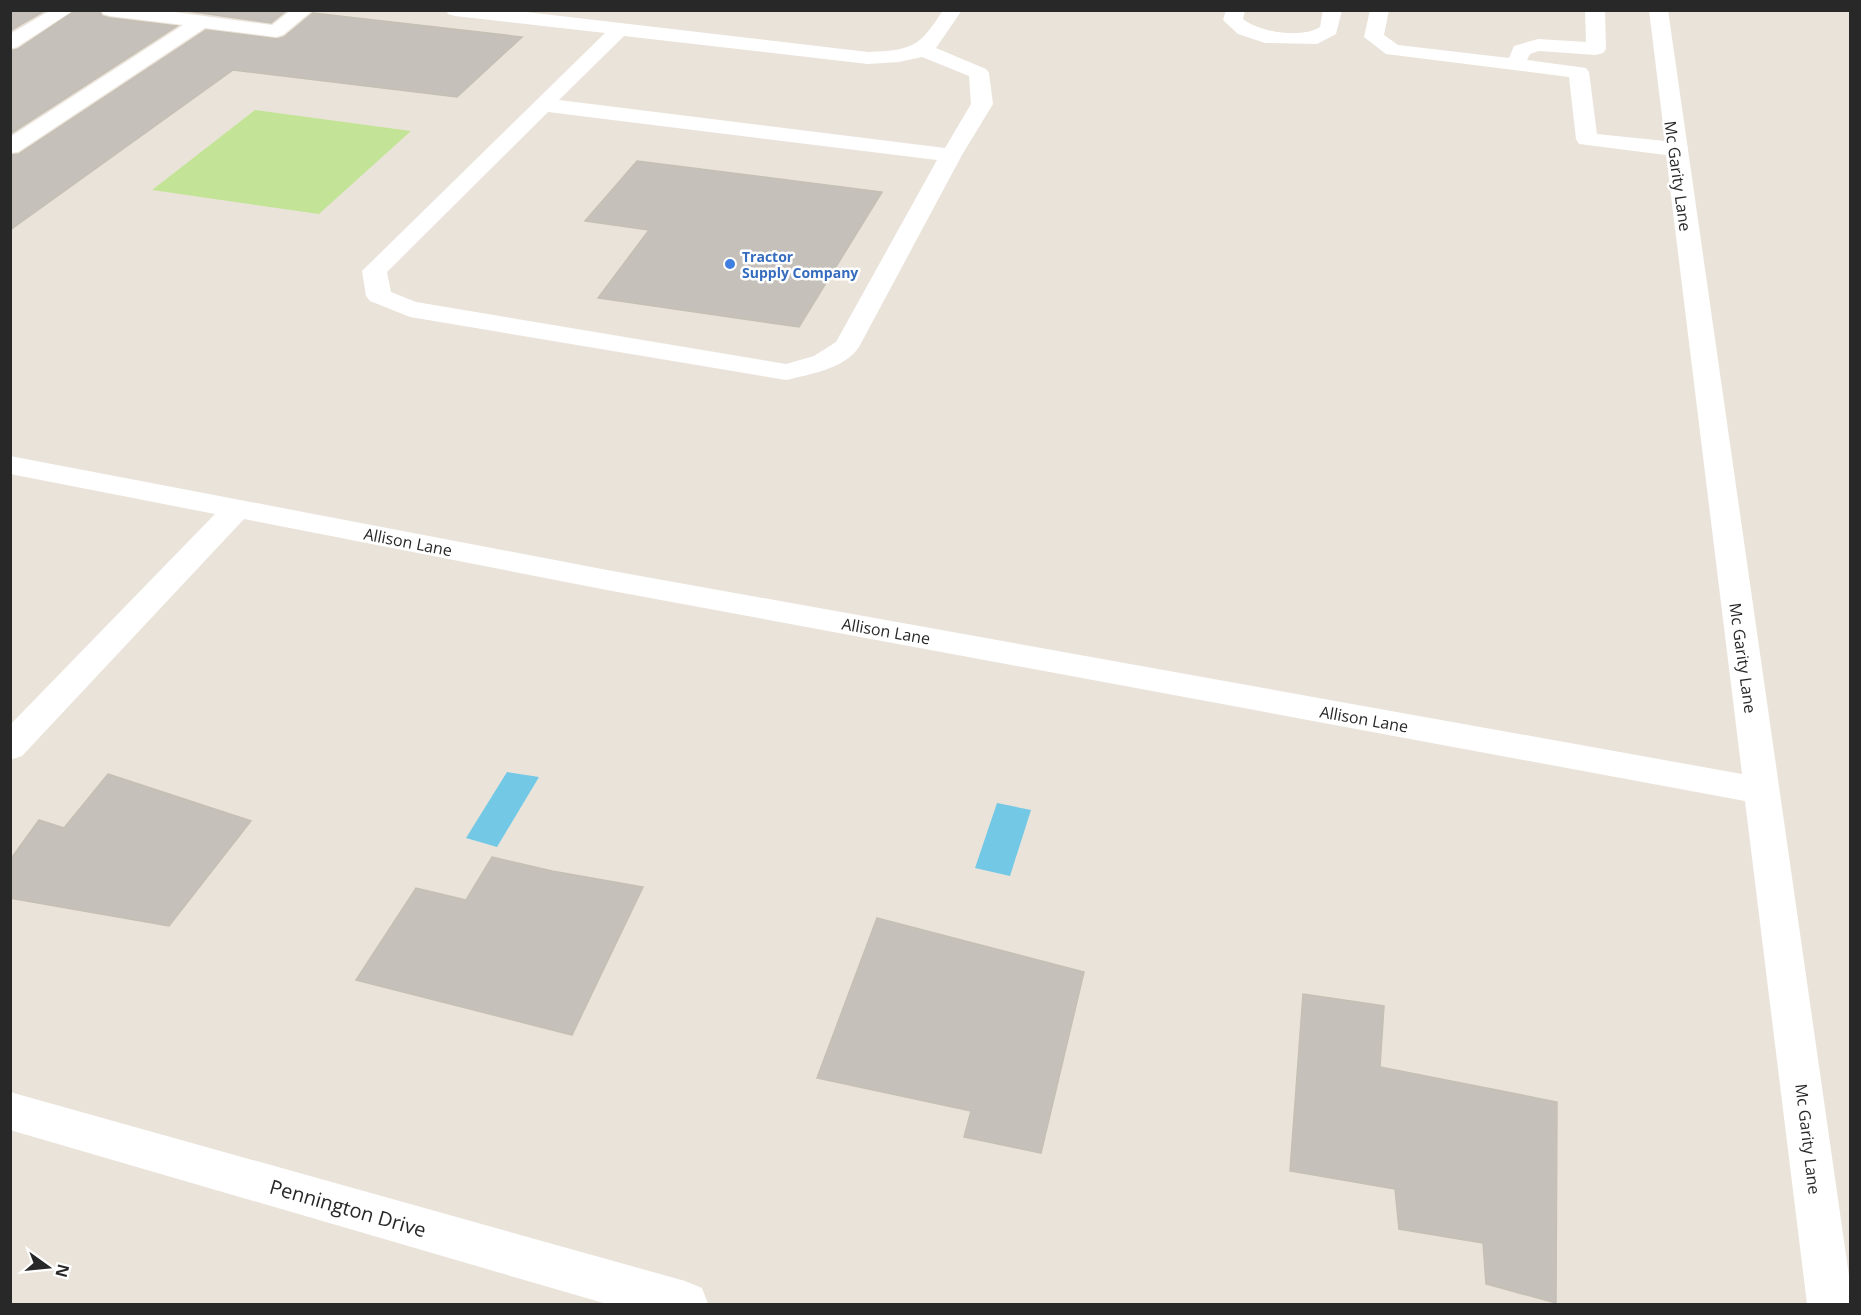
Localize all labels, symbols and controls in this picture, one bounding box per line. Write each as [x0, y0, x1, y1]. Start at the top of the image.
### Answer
street label: Mc Garity Lane [1659, 119, 1697, 233]
place label: Tractor Supply Company [742, 247, 858, 282]
marker: Tractor Supply Company [723, 257, 737, 271]
street label: Allison Lane [362, 523, 454, 561]
street label: Mc Garity Lane [1724, 601, 1762, 715]
street label: Allison Lane [840, 612, 932, 650]
street label: Allison Lane [1318, 700, 1410, 738]
street label: Mc Garity Lane [1790, 1082, 1826, 1196]
street label: Pennington Drive [267, 1173, 429, 1243]
north arrow [18, 1237, 78, 1297]
text: N [50, 1262, 75, 1280]

